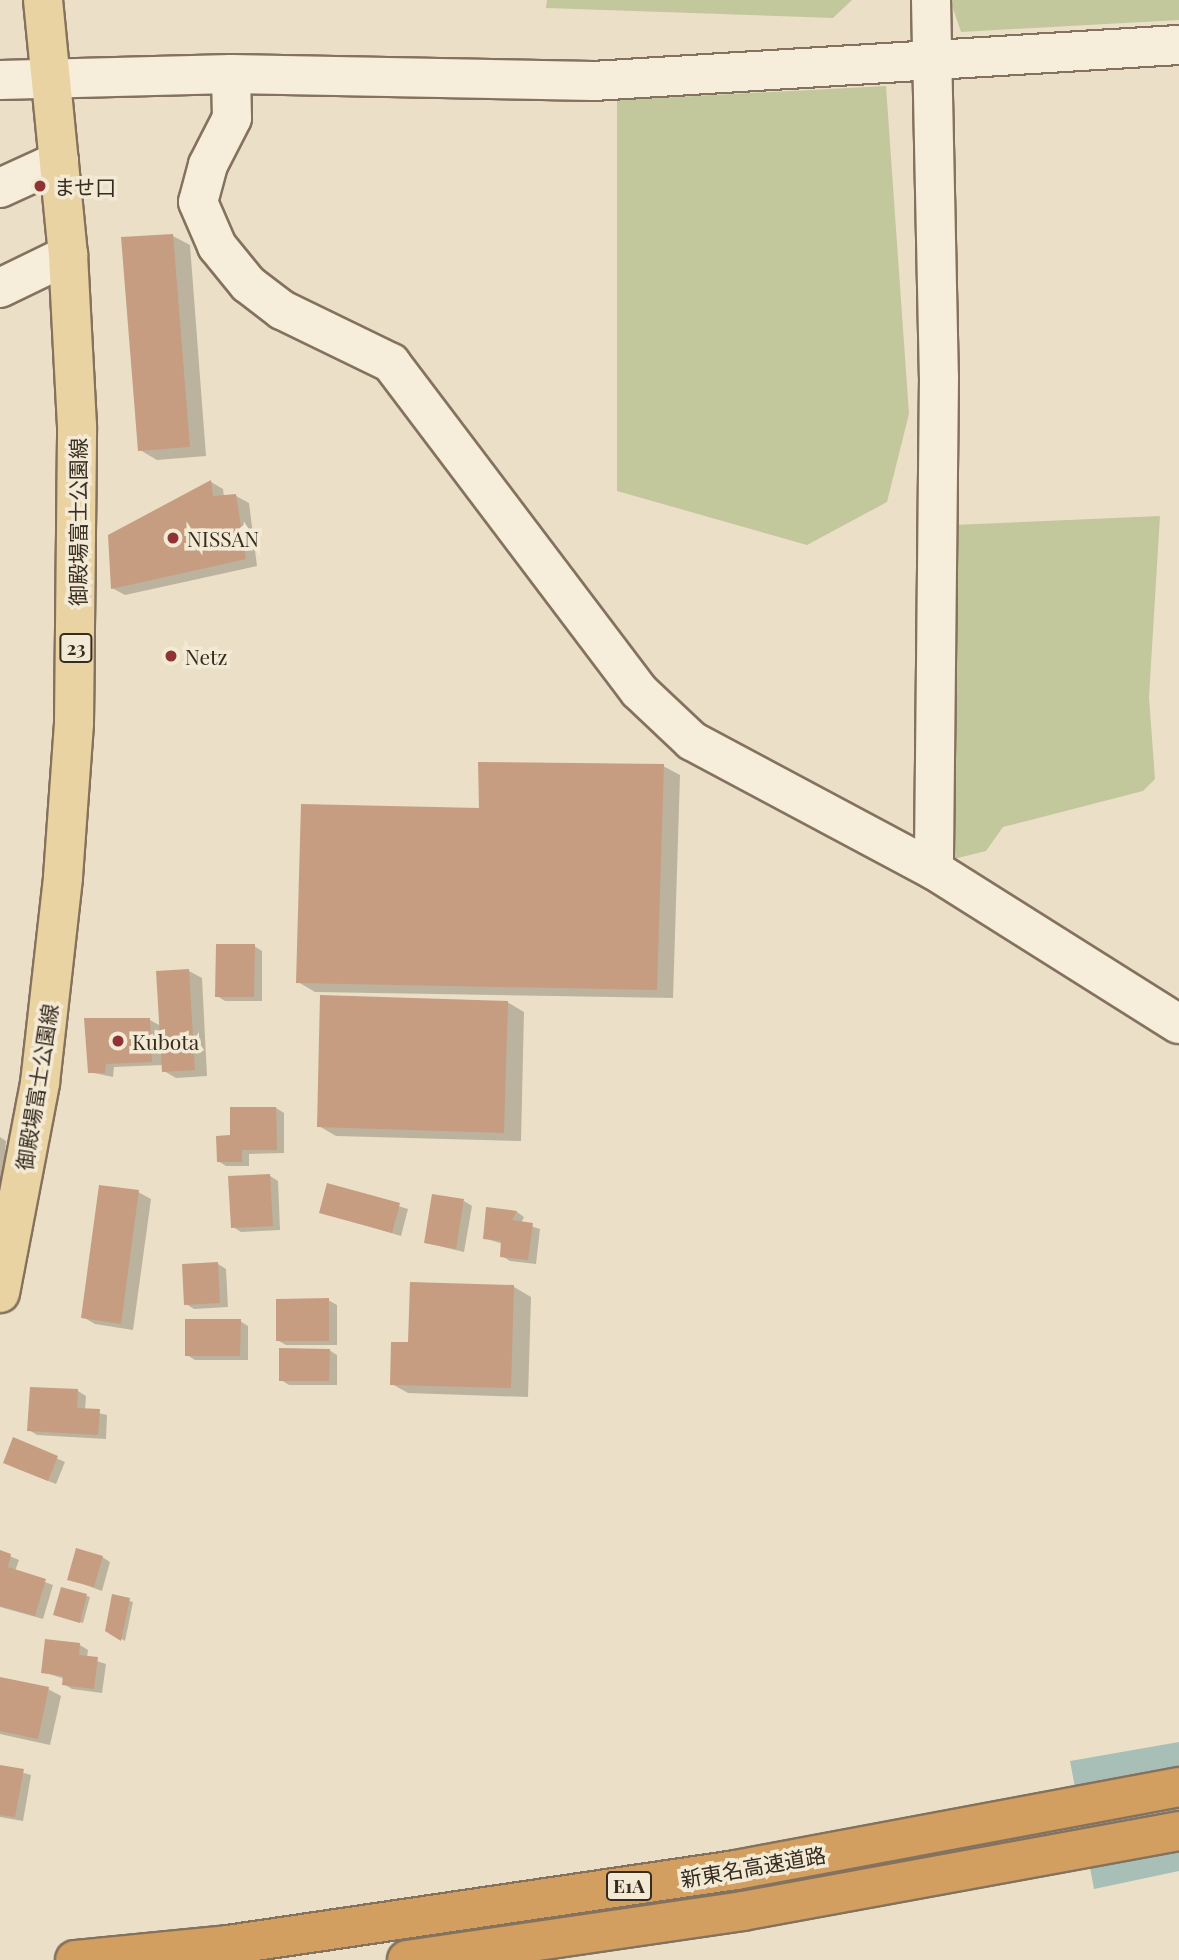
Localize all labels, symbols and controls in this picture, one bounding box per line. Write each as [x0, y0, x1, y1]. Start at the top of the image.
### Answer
place label: ませ口 [54, 173, 117, 199]
marker: ませ口 [32, 178, 48, 194]
street label: 御殿場富士公園線 [64, 438, 90, 606]
place label: NISSAN [187, 525, 259, 551]
marker: NISSAN [165, 530, 181, 546]
road number: 23 [58, 632, 94, 664]
place label: Netz [185, 643, 228, 669]
marker: Netz [163, 648, 179, 664]
street label: 御殿場富士公園線 [10, 1002, 62, 1172]
place label: Kubota [132, 1028, 199, 1054]
marker: Kubota [110, 1033, 126, 1049]
street label: 新東名高速道路 [678, 1841, 828, 1891]
road number: E1A [604, 1870, 654, 1902]

